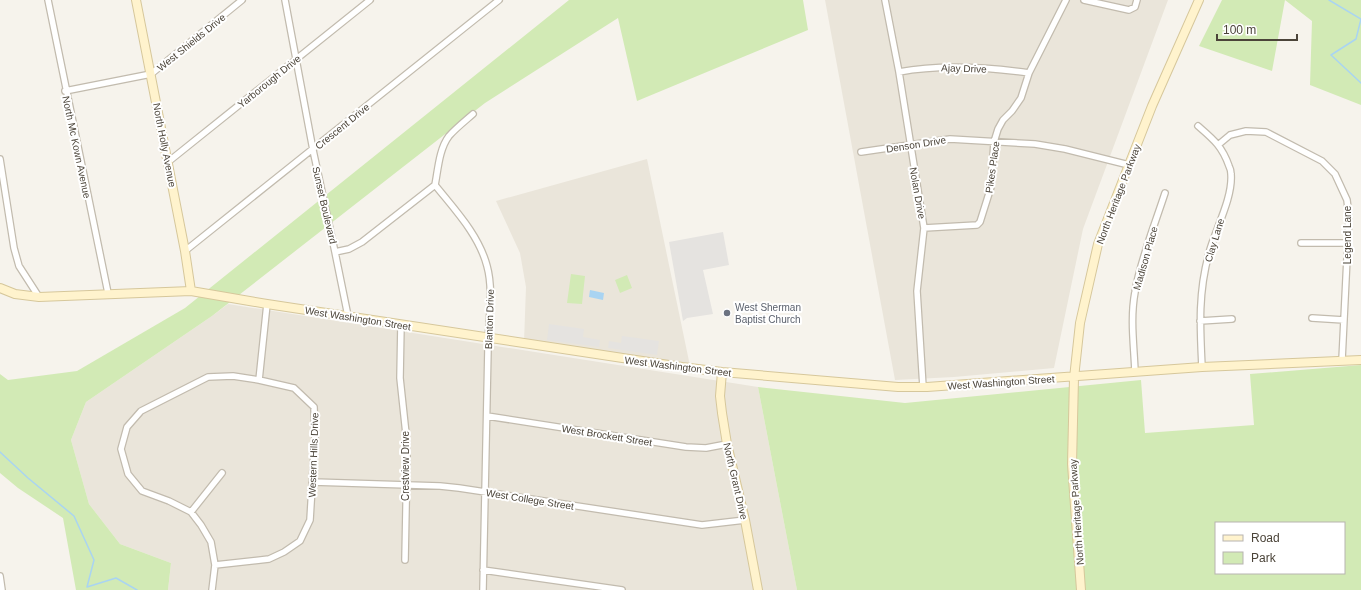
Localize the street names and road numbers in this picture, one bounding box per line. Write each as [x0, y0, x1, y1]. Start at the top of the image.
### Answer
street label: West Shields Drive [155, 11, 228, 73]
street label: Yarborough Drive [236, 52, 303, 110]
street label: Ajay Drive [941, 62, 987, 75]
street label: North Mc Kown Avenue [60, 95, 93, 200]
street label: Crescent Drive [313, 101, 372, 151]
street label: North Holly Avenue [151, 102, 178, 188]
street label: Denson Drive [885, 134, 947, 155]
street label: Pikes Place [983, 140, 1002, 194]
street label: North Heritage Parkway [1094, 143, 1143, 246]
street label: Sunset Boulevard [310, 165, 339, 245]
street label: Nolan Drive [908, 166, 928, 220]
street label: Legend Lane [1342, 205, 1353, 264]
street label: Clay Lane [1203, 217, 1226, 263]
street label: Madison Place [1131, 225, 1160, 291]
street label: Blanton Drive [483, 288, 496, 349]
street label: West Washington Street [304, 305, 412, 332]
street label: West Washington Street [624, 355, 732, 379]
street label: West Washington Street [947, 373, 1055, 392]
street label: Western Hills Drive [307, 412, 320, 498]
street label: West Brockett Street [561, 423, 653, 448]
street label: Crestview Drive [400, 431, 411, 501]
street label: North Grant Drive [721, 442, 750, 521]
street label: North Heritage Parkway [1067, 459, 1086, 565]
street label: West College Street [485, 487, 575, 512]

